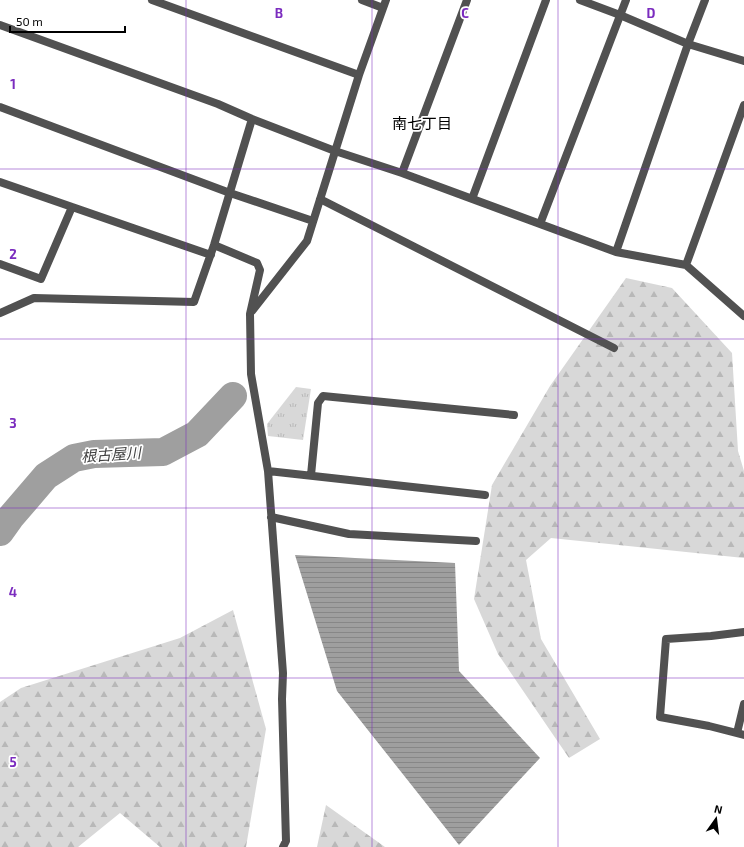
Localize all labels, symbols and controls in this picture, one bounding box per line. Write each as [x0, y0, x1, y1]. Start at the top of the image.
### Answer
text: B [275, 5, 283, 21]
text: C [461, 5, 469, 21]
text: D [647, 5, 656, 21]
scale bar [10, 8, 125, 34]
text: 50 m [16, 14, 43, 28]
text: 1 [10, 76, 16, 92]
district label: 南七丁目 [392, 114, 452, 132]
text: 2 [9, 246, 17, 262]
text: 3 [9, 415, 17, 431]
water label: 根古屋川 [80, 443, 143, 465]
text: 4 [9, 584, 17, 600]
text: 5 [9, 754, 17, 770]
north arrow [696, 799, 736, 839]
text: N [713, 802, 724, 816]

